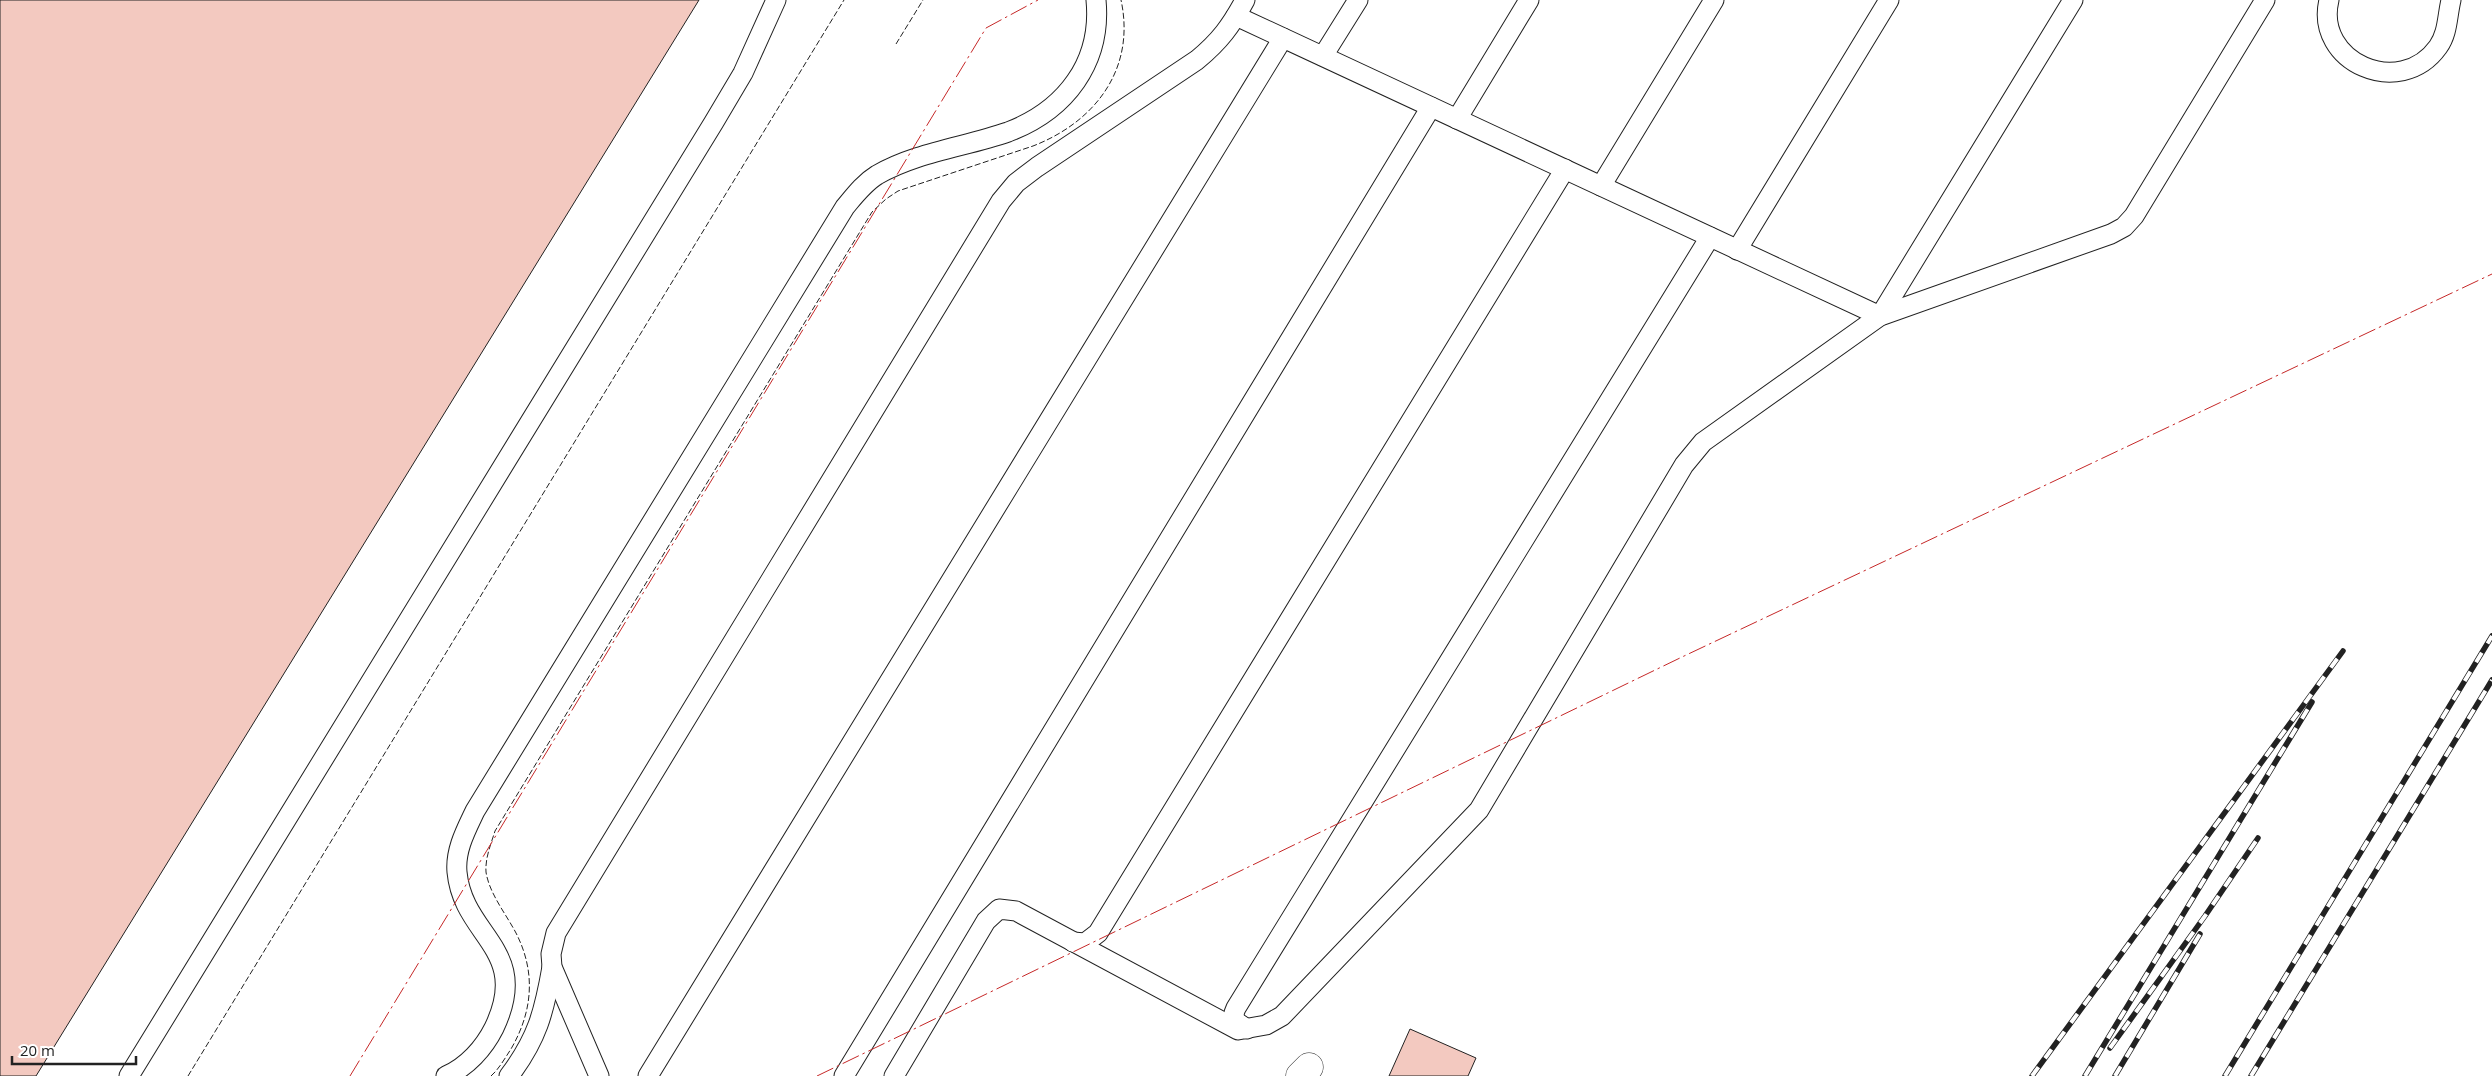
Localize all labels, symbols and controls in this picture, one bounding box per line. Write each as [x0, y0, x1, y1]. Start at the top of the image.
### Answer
scale bar [12, 1034, 136, 1066]
text: 20 m [20, 1040, 55, 1060]

